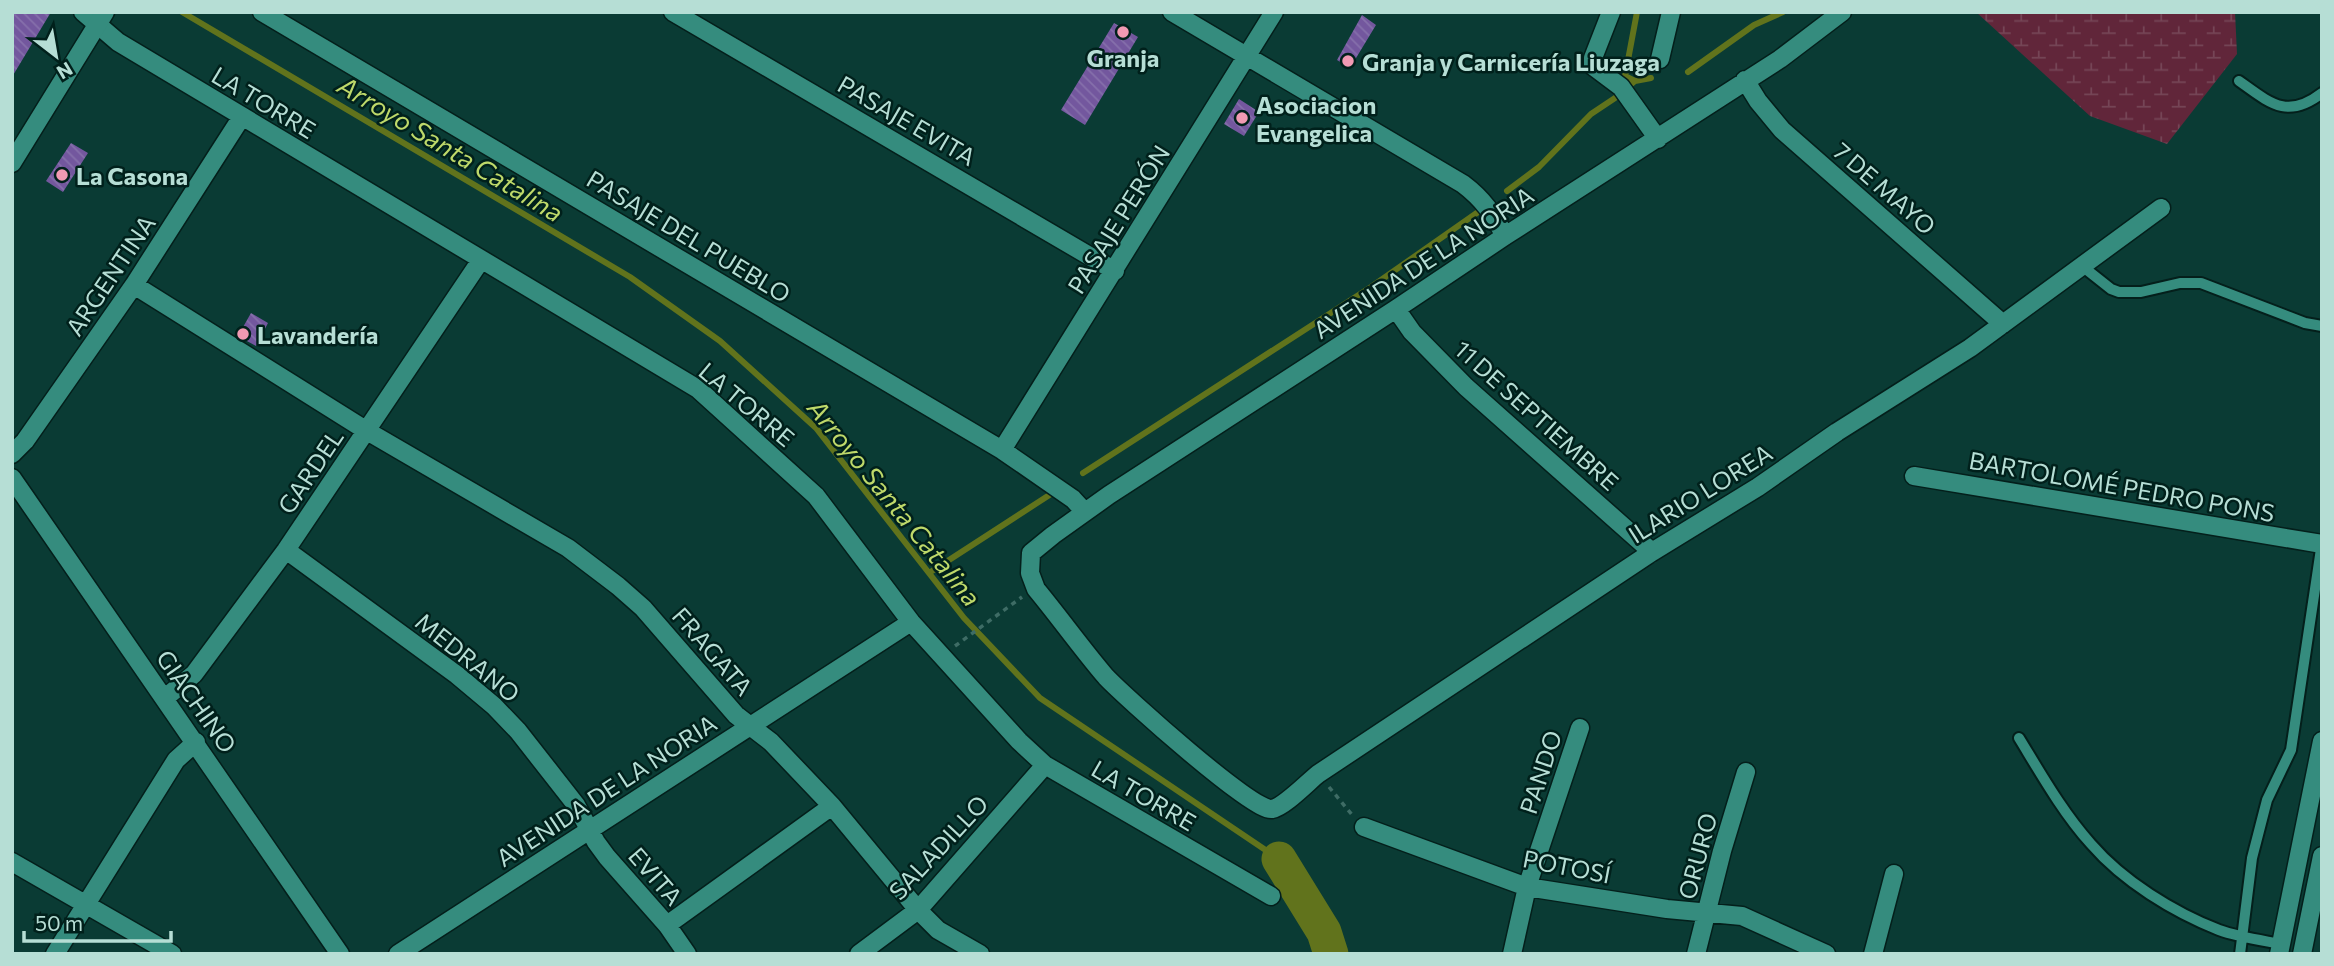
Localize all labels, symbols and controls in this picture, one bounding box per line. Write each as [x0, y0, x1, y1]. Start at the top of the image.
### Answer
north arrow [21, 21, 91, 91]
marker: Granja [1115, 24, 1131, 40]
place label: Granja [1087, 43, 1160, 72]
place label: Granja y Carnicería Liuzaga [1362, 47, 1660, 76]
marker: Granja y Carnicería Liuzaga [1340, 53, 1356, 69]
text: N [53, 57, 77, 85]
street label: LA TORRE [207, 60, 321, 144]
water label: Arroyo Santa Catalina [332, 68, 569, 227]
street label: PASAJE EVITA [833, 69, 981, 171]
place label: Asociacion Evangelica [1256, 90, 1376, 147]
marker: Asociacion Evangelica [1234, 110, 1250, 126]
street label: 7 DE MAYO [1828, 136, 1942, 240]
street label: PASAJE PERÓN [1061, 139, 1175, 299]
place label: La Casona [76, 161, 188, 190]
street label: PASAJE DEL PUEBLO [582, 164, 796, 308]
marker: La Casona [54, 167, 70, 183]
street label: AVENIDA DE LA NORIA [1307, 180, 1539, 344]
street label: ARGENTINA [59, 209, 161, 341]
place label: Lavandería [257, 320, 379, 349]
marker: Lavandería [235, 326, 251, 342]
street label: 11 DE SEPTIEMBRE [1449, 334, 1625, 496]
street label: LA TORRE [693, 356, 801, 452]
water label: Arroyo Santa Catalina [801, 392, 988, 612]
street label: GARDEL [271, 423, 349, 519]
street label: ILARIO LOREA [1623, 437, 1777, 549]
street label: BARTOLOMÉ PEDRO PONS [1967, 445, 2277, 527]
street label: FRAGATA [667, 601, 759, 701]
street label: MEDRANO [410, 606, 526, 708]
street label: GIACHINO [151, 644, 243, 758]
street label: AVENIDA DE LA NORIA [490, 708, 722, 872]
street label: PANDO [1513, 727, 1567, 817]
street label: LA TORRE [1087, 754, 1201, 836]
street label: SALADILLO [882, 789, 994, 905]
street label: ORURO [1672, 810, 1722, 902]
street label: EVITA [623, 841, 689, 911]
street label: POTOSÍ [1521, 843, 1615, 889]
scale bar [24, 900, 172, 944]
text: 50 m [35, 910, 83, 935]

